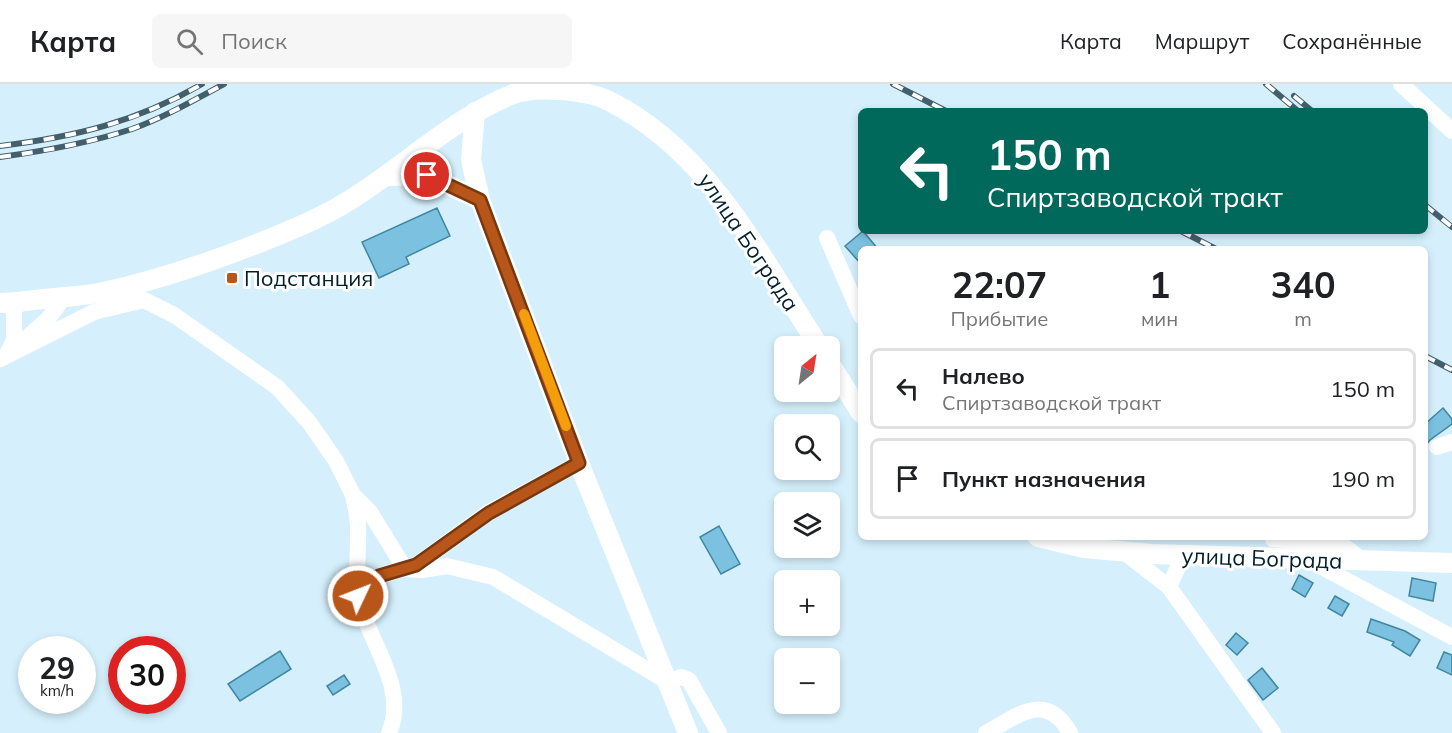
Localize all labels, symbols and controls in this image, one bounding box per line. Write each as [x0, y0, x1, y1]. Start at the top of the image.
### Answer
search box [152, 14, 572, 68]
text: Карта [30, 24, 116, 59]
icon: search [173, 25, 206, 58]
text: Поиск [221, 27, 287, 55]
text: Карта [1060, 28, 1122, 54]
text: Маршрут [1155, 28, 1249, 54]
text: Сохранённые [1282, 28, 1422, 54]
text: 150 m [987, 128, 1112, 181]
icon: left [888, 132, 966, 210]
pin [401, 149, 452, 200]
icon: arrive [410, 158, 443, 191]
street label: улица Бограда [692, 167, 806, 317]
text: Спиртзаводской тракт [987, 180, 1283, 214]
text: 22:07 [952, 262, 1047, 307]
text: 1 [1149, 262, 1170, 307]
text: 340 [1271, 262, 1336, 307]
place label: Подстанция [244, 264, 373, 292]
marker: Подстанция [225, 271, 239, 285]
text: Прибытие [950, 306, 1048, 331]
text: мин [1141, 306, 1178, 331]
text: m [1294, 306, 1312, 331]
north arrow [774, 336, 840, 402]
map controls [774, 336, 840, 714]
text: Налево [942, 362, 1025, 390]
icon: left [891, 372, 924, 405]
text: 150 m [1330, 375, 1395, 403]
text: Спиртзаводской тракт [942, 390, 1161, 415]
button: search [774, 414, 840, 480]
icon: arrive [891, 462, 924, 495]
text: Пункт назначения [942, 465, 1146, 493]
text: 190 m [1330, 465, 1395, 493]
button: layers [774, 492, 840, 558]
street label: улица Бограда [1181, 541, 1343, 575]
position arrow [326, 564, 390, 628]
button: + [774, 570, 840, 636]
speed limit sign: 30 [108, 636, 186, 714]
button: − [774, 648, 840, 714]
text: 29 [39, 649, 75, 687]
text: km/h [40, 681, 74, 700]

